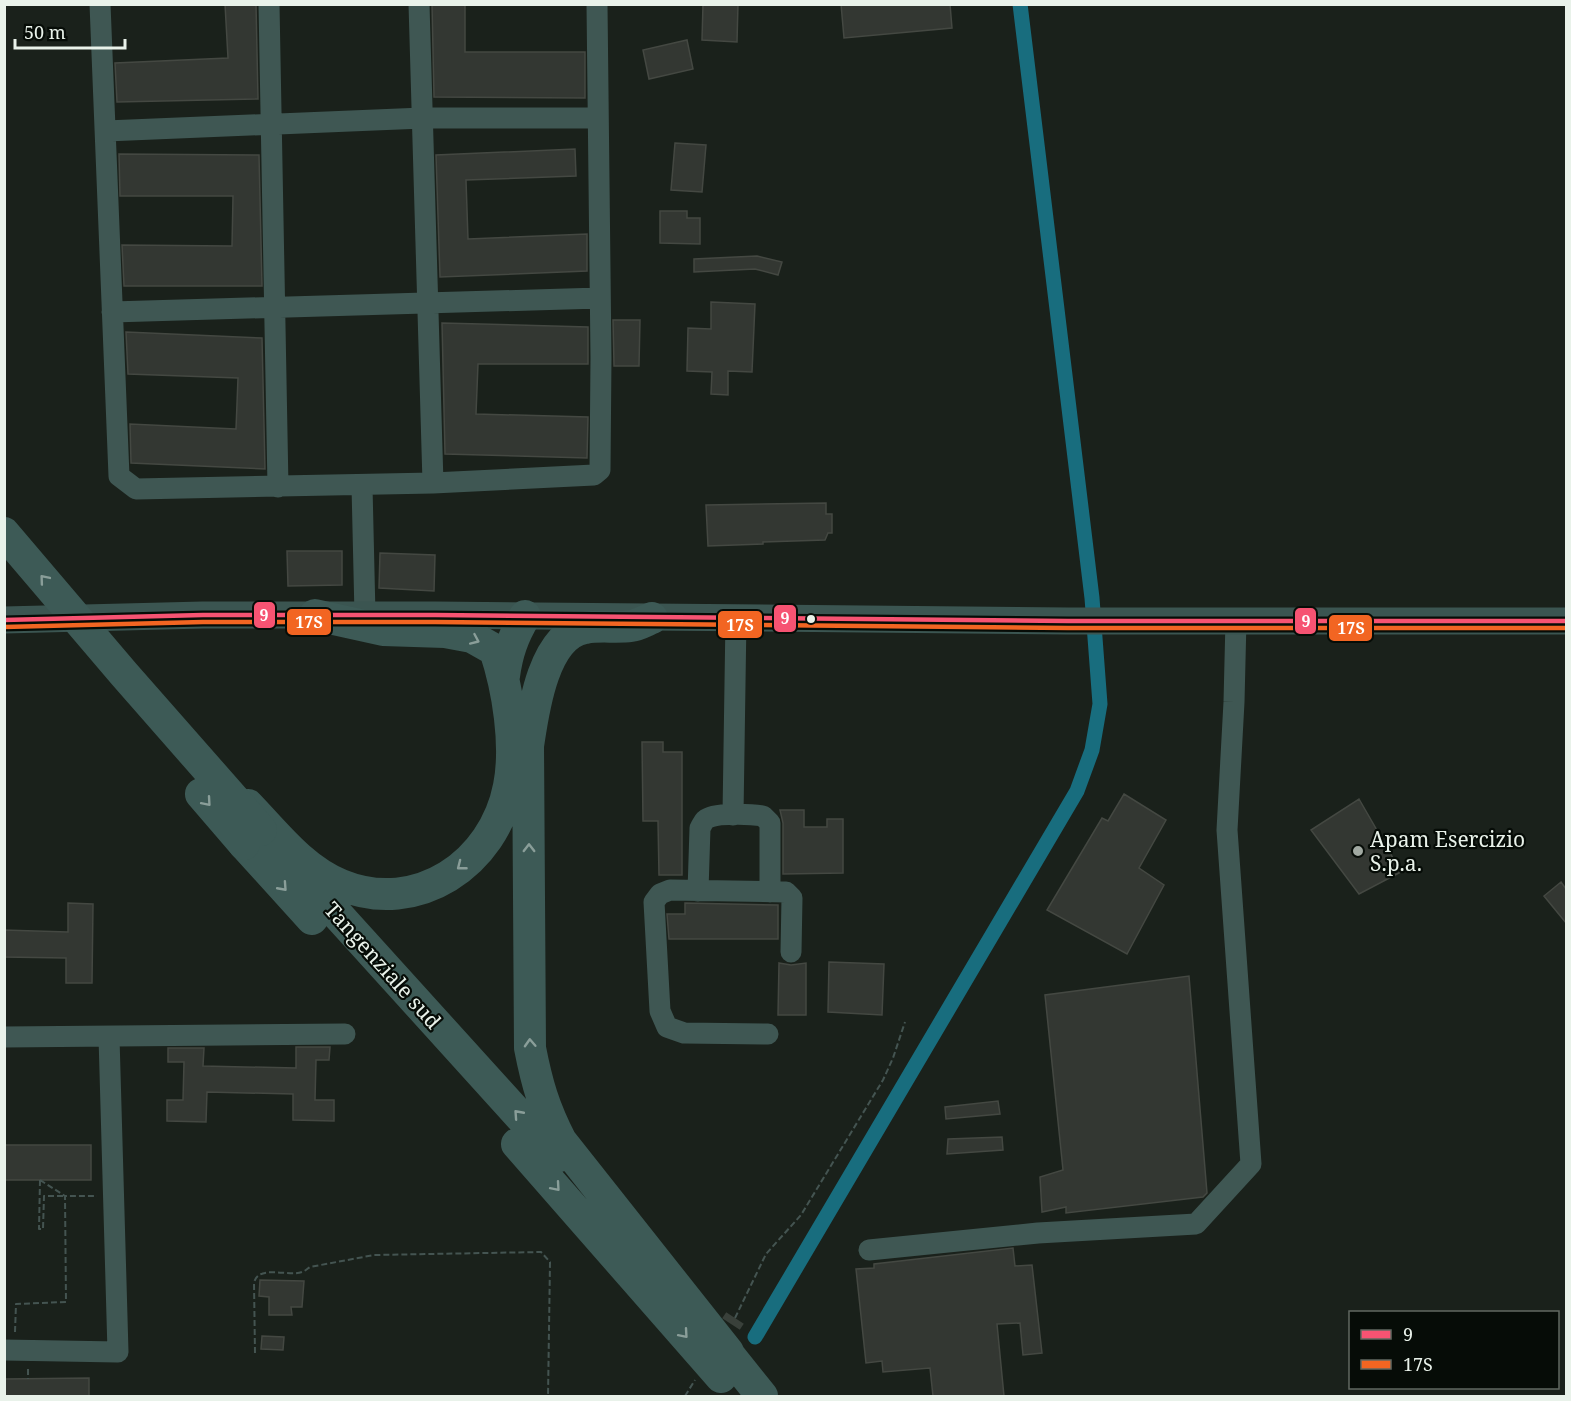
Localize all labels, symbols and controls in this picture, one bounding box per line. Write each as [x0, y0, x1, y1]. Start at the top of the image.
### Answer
scale bar [15, 12, 124, 50]
text: 50 m [24, 20, 66, 44]
one-way arrow [40, 575, 51, 586]
line badge: 9 [253, 601, 276, 629]
text: 9 [259, 604, 269, 626]
line badge: 9 [773, 604, 797, 633]
text: 9 [780, 607, 790, 629]
line badge: 9 [1294, 607, 1317, 635]
line badge: 17S [286, 608, 332, 636]
line badge: 17S [717, 610, 763, 639]
text: 9 [1301, 610, 1311, 632]
text: 17S [295, 611, 323, 633]
unlabelled marker [805, 613, 817, 625]
text: 17S [726, 614, 754, 636]
line badge: 17S [1328, 614, 1373, 642]
text: 17S [1337, 617, 1365, 639]
one-way arrow [469, 633, 480, 645]
one-way arrow [200, 795, 211, 806]
place label: Apam Esercizio S.p.a. [1370, 825, 1525, 877]
one-way arrow [523, 843, 535, 852]
marker: Apam Esercizio S.p.a. [1351, 844, 1365, 858]
one-way arrow [457, 859, 468, 870]
one-way arrow [276, 880, 287, 891]
street label: Tangenziale sud [318, 895, 448, 1035]
one-way arrow [523, 1038, 536, 1047]
one-way arrow [514, 1110, 525, 1121]
one-way arrow [549, 1180, 560, 1191]
legend [1349, 1311, 1559, 1389]
text: 9 [1403, 1322, 1413, 1346]
one-way arrow [677, 1327, 688, 1338]
text: 17S [1403, 1352, 1433, 1376]

